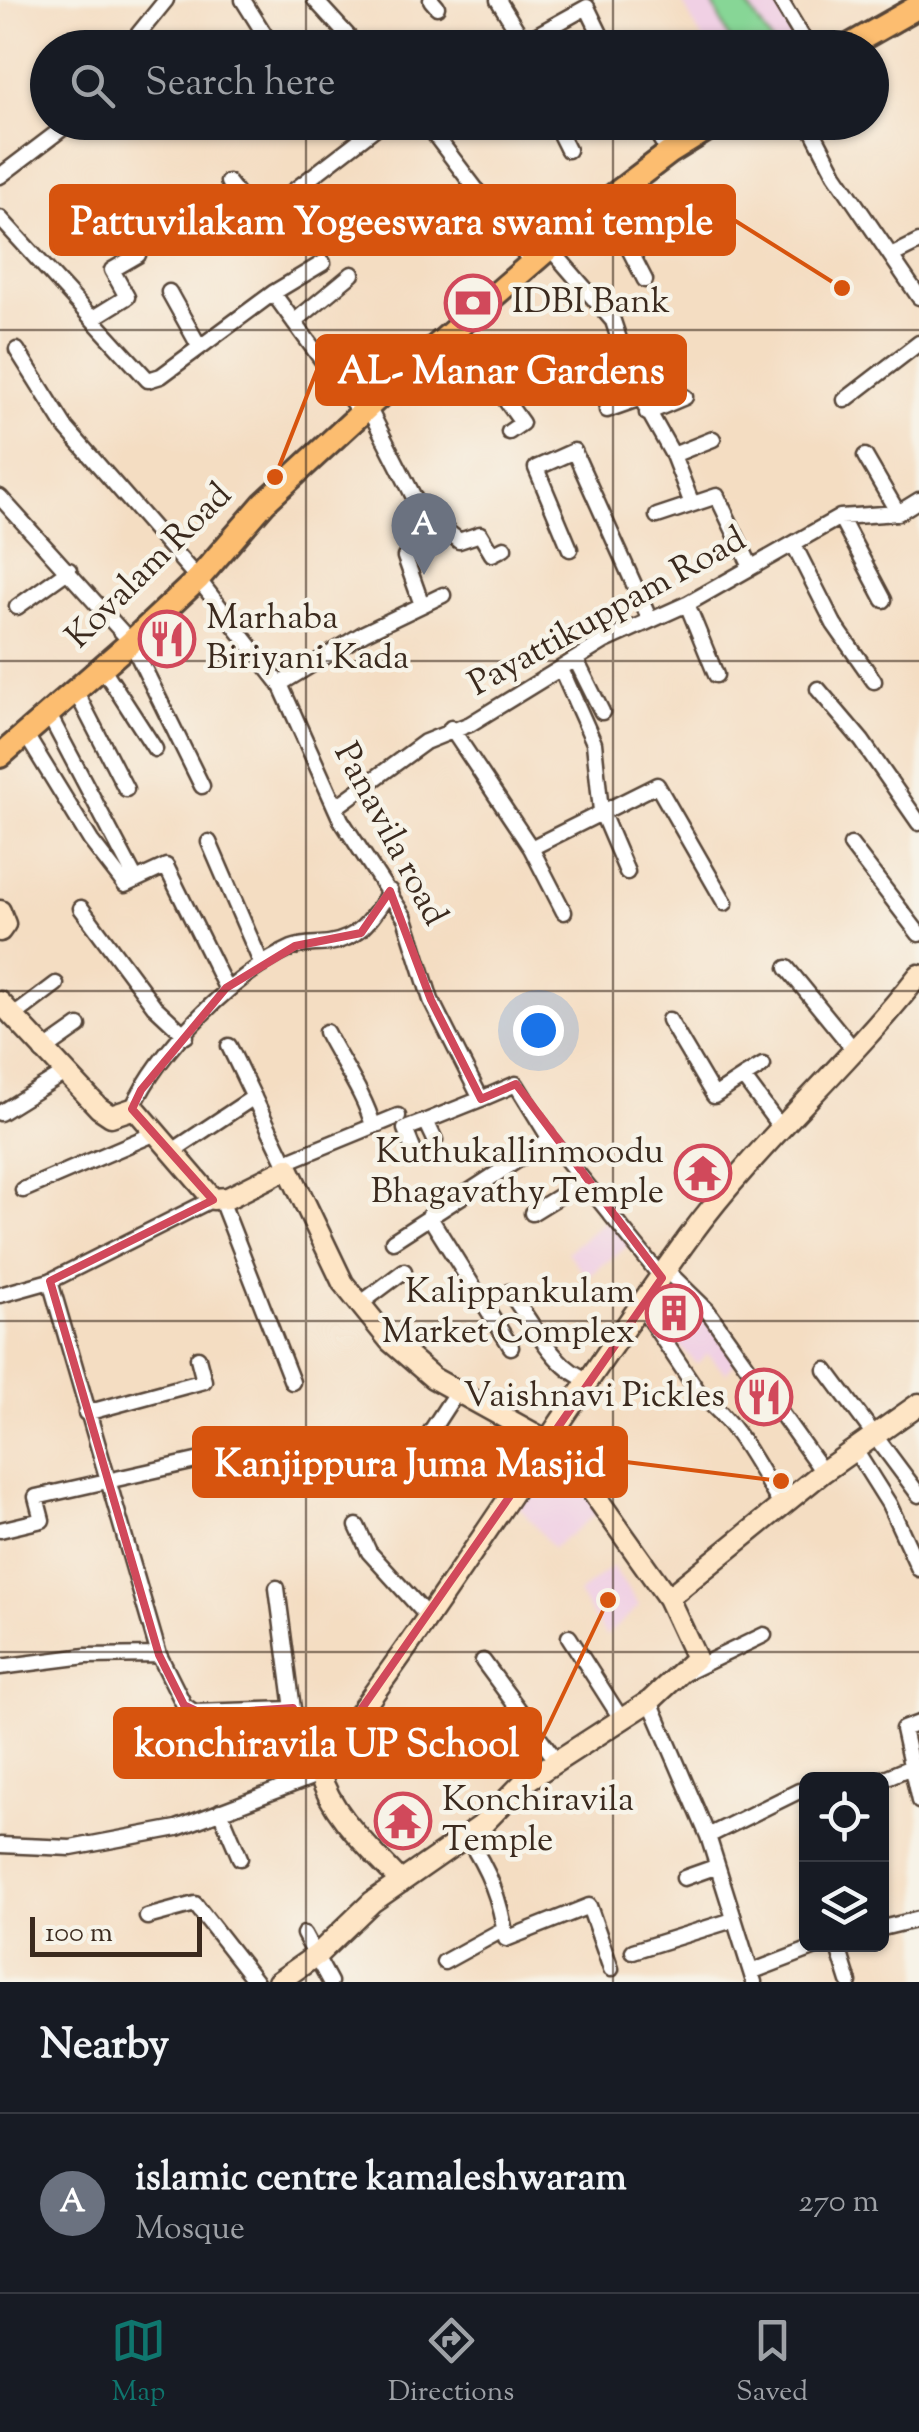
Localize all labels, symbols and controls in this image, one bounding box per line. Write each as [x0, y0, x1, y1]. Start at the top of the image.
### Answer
search box [30, 30, 889, 140]
icon: search [65, 58, 120, 113]
text: Search here [145, 58, 336, 112]
callout: Pattuvilakam Yogeeswara swami temple [51, 186, 734, 254]
text: Pattuvilakam Yogeeswara swami temple [71, 198, 713, 252]
bank icon: IDBI Bank [443, 273, 503, 333]
place label: IDBI Bank [512, 278, 670, 329]
callout: AL- Manar Gardens [317, 336, 685, 404]
text: AL- Manar Gardens [337, 347, 665, 401]
street label: Kovalam Road [55, 472, 245, 662]
pin: A [392, 492, 456, 575]
street label: Payattikuppam Road [460, 515, 756, 711]
place label: Marhaba Biriyani Kada [206, 594, 409, 685]
restaurant icon: Marhaba Biriyani Kada [137, 609, 197, 669]
street label: Panavila road [319, 734, 459, 936]
your location [513, 1005, 564, 1056]
place label: Kuthukallinmoodu Bhagavathy Temple [371, 1128, 664, 1219]
temple icon: Kuthukallinmoodu Bhagavathy Temple [673, 1143, 733, 1203]
place label: Kalippankulam Market Complex [381, 1268, 635, 1359]
building icon: Kalippankulam Market Complex [644, 1283, 704, 1343]
restaurant icon: Vaishnavi Pickles [734, 1367, 794, 1427]
place label: Vaishnavi Pickles [463, 1372, 725, 1423]
callout: Kanjippura Juma Masjid [194, 1428, 626, 1496]
text: Kanjippura Juma Masjid [214, 1440, 606, 1494]
callout: konchiravila UP School [115, 1709, 540, 1777]
text: konchiravila UP School [134, 1720, 520, 1774]
map controls [799, 1772, 889, 1952]
button: locate [799, 1772, 889, 1862]
place label: Konchiravila Temple [442, 1776, 634, 1867]
temple icon: Konchiravila Temple [373, 1791, 433, 1851]
button: layers [799, 1862, 889, 1952]
scale bar [30, 1912, 202, 1956]
text: 100 m [45, 1914, 113, 1954]
text: Nearby [40, 2017, 169, 2077]
text: islamic centre kamaleshwaram [135, 2153, 627, 2207]
text: A [60, 2180, 85, 2226]
text: 270 m [798, 2180, 879, 2226]
text: Mosque [135, 2207, 245, 2253]
tab: Map [111, 2313, 166, 2413]
tab: Directions [388, 2313, 514, 2413]
tab: Saved [736, 2313, 808, 2413]

